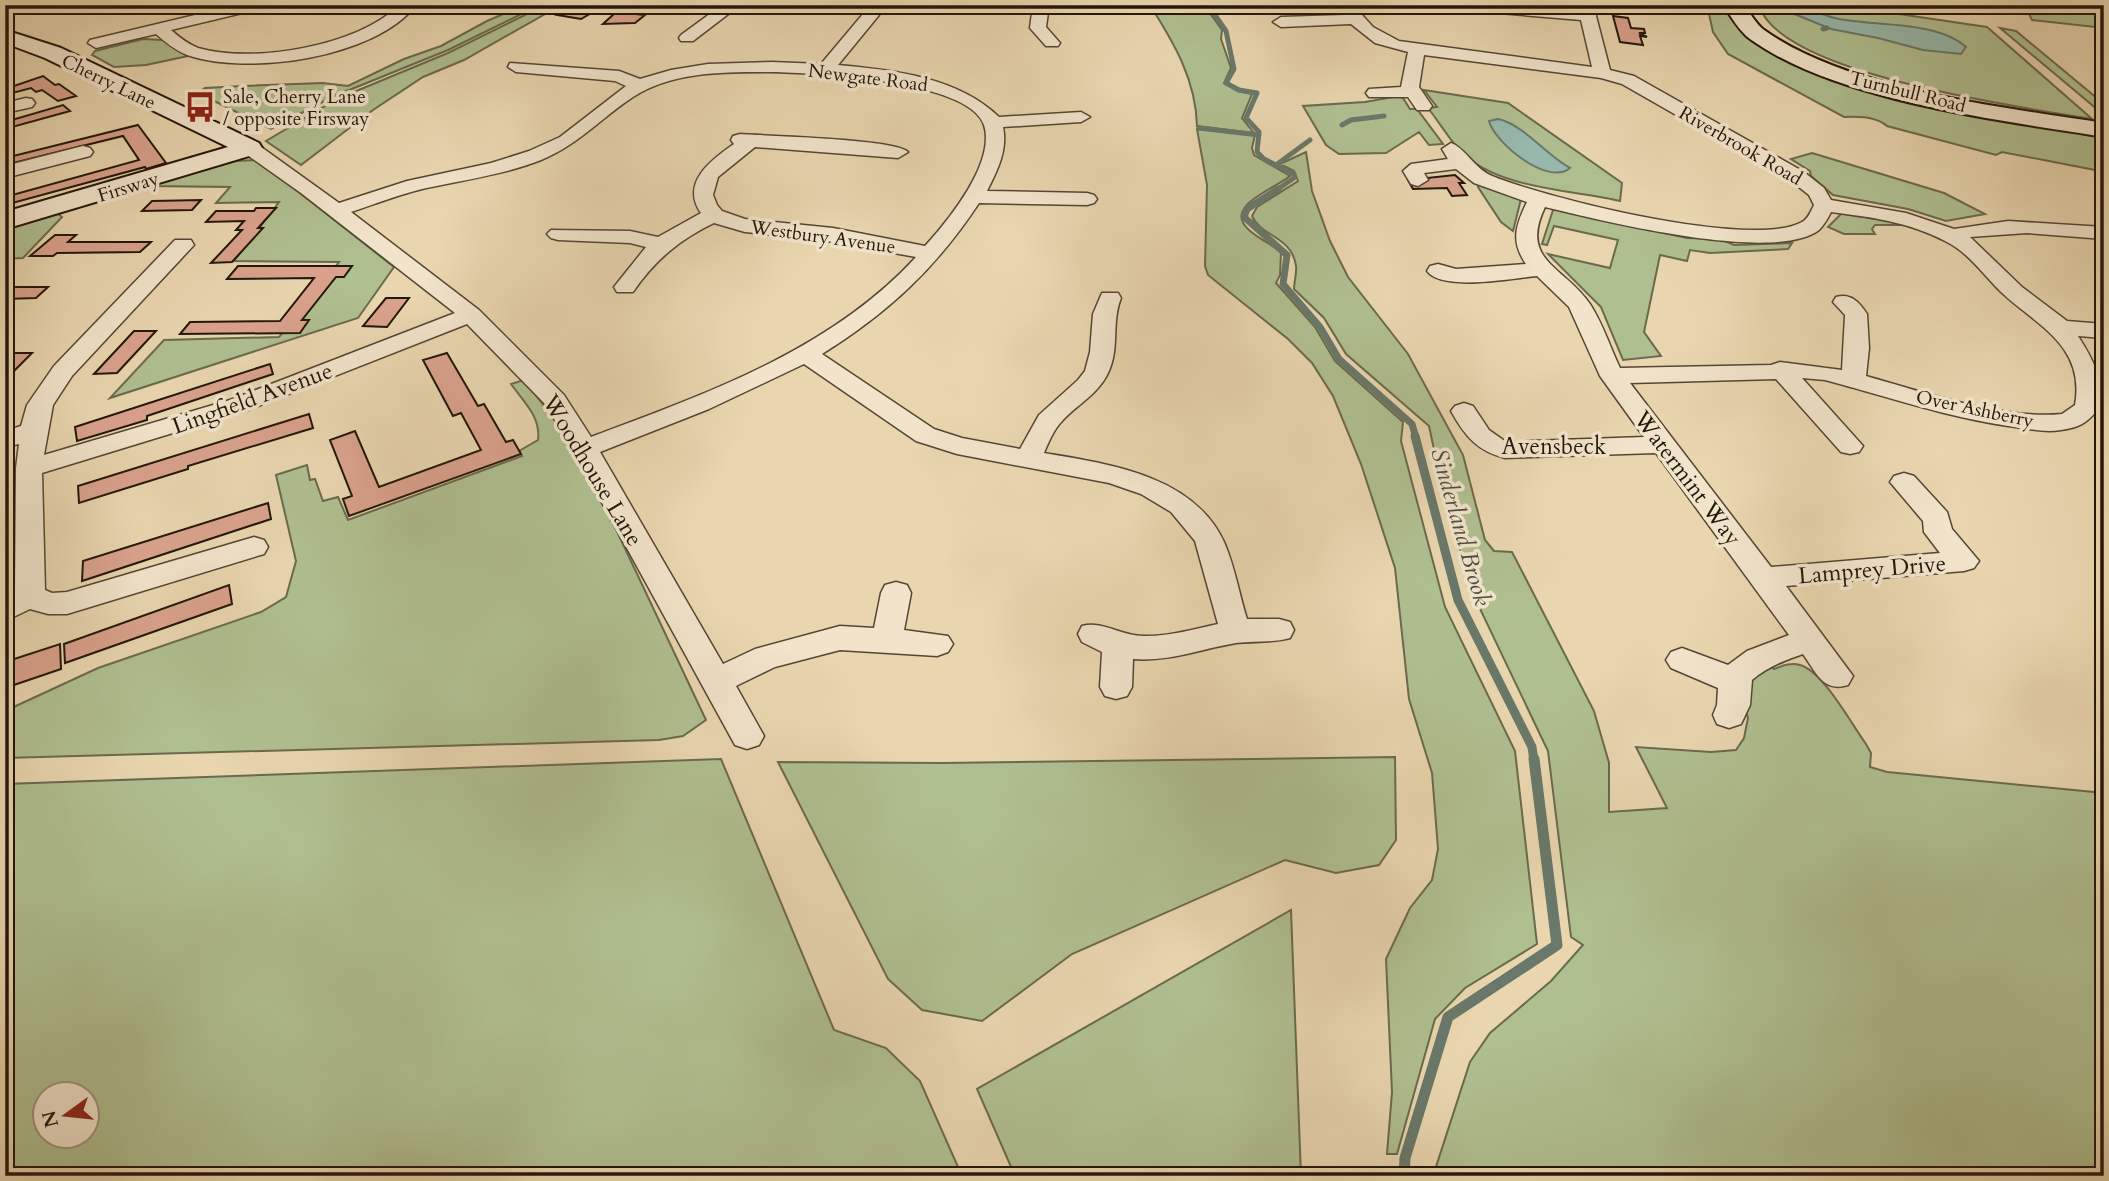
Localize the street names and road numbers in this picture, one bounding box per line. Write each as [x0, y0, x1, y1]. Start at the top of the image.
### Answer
street label: Cherry Lane [57, 48, 160, 116]
street label: Newgate Road [807, 58, 929, 98]
street label: Turnbull Road [1847, 65, 1969, 119]
street label: Riverbrook Road [1674, 100, 1807, 192]
street label: Firsway [94, 165, 162, 209]
street label: Westbury Avenue [748, 214, 897, 260]
street label: Lingfield Avenue [168, 355, 337, 442]
street label: Over Ashberry [1914, 384, 2036, 434]
street label: Woodhouse Lane [535, 388, 650, 552]
street label: Watermint Way [1626, 404, 1749, 552]
street label: Avensbeck [1502, 431, 1607, 462]
street label: Lamprey Drive [1797, 548, 1947, 591]

